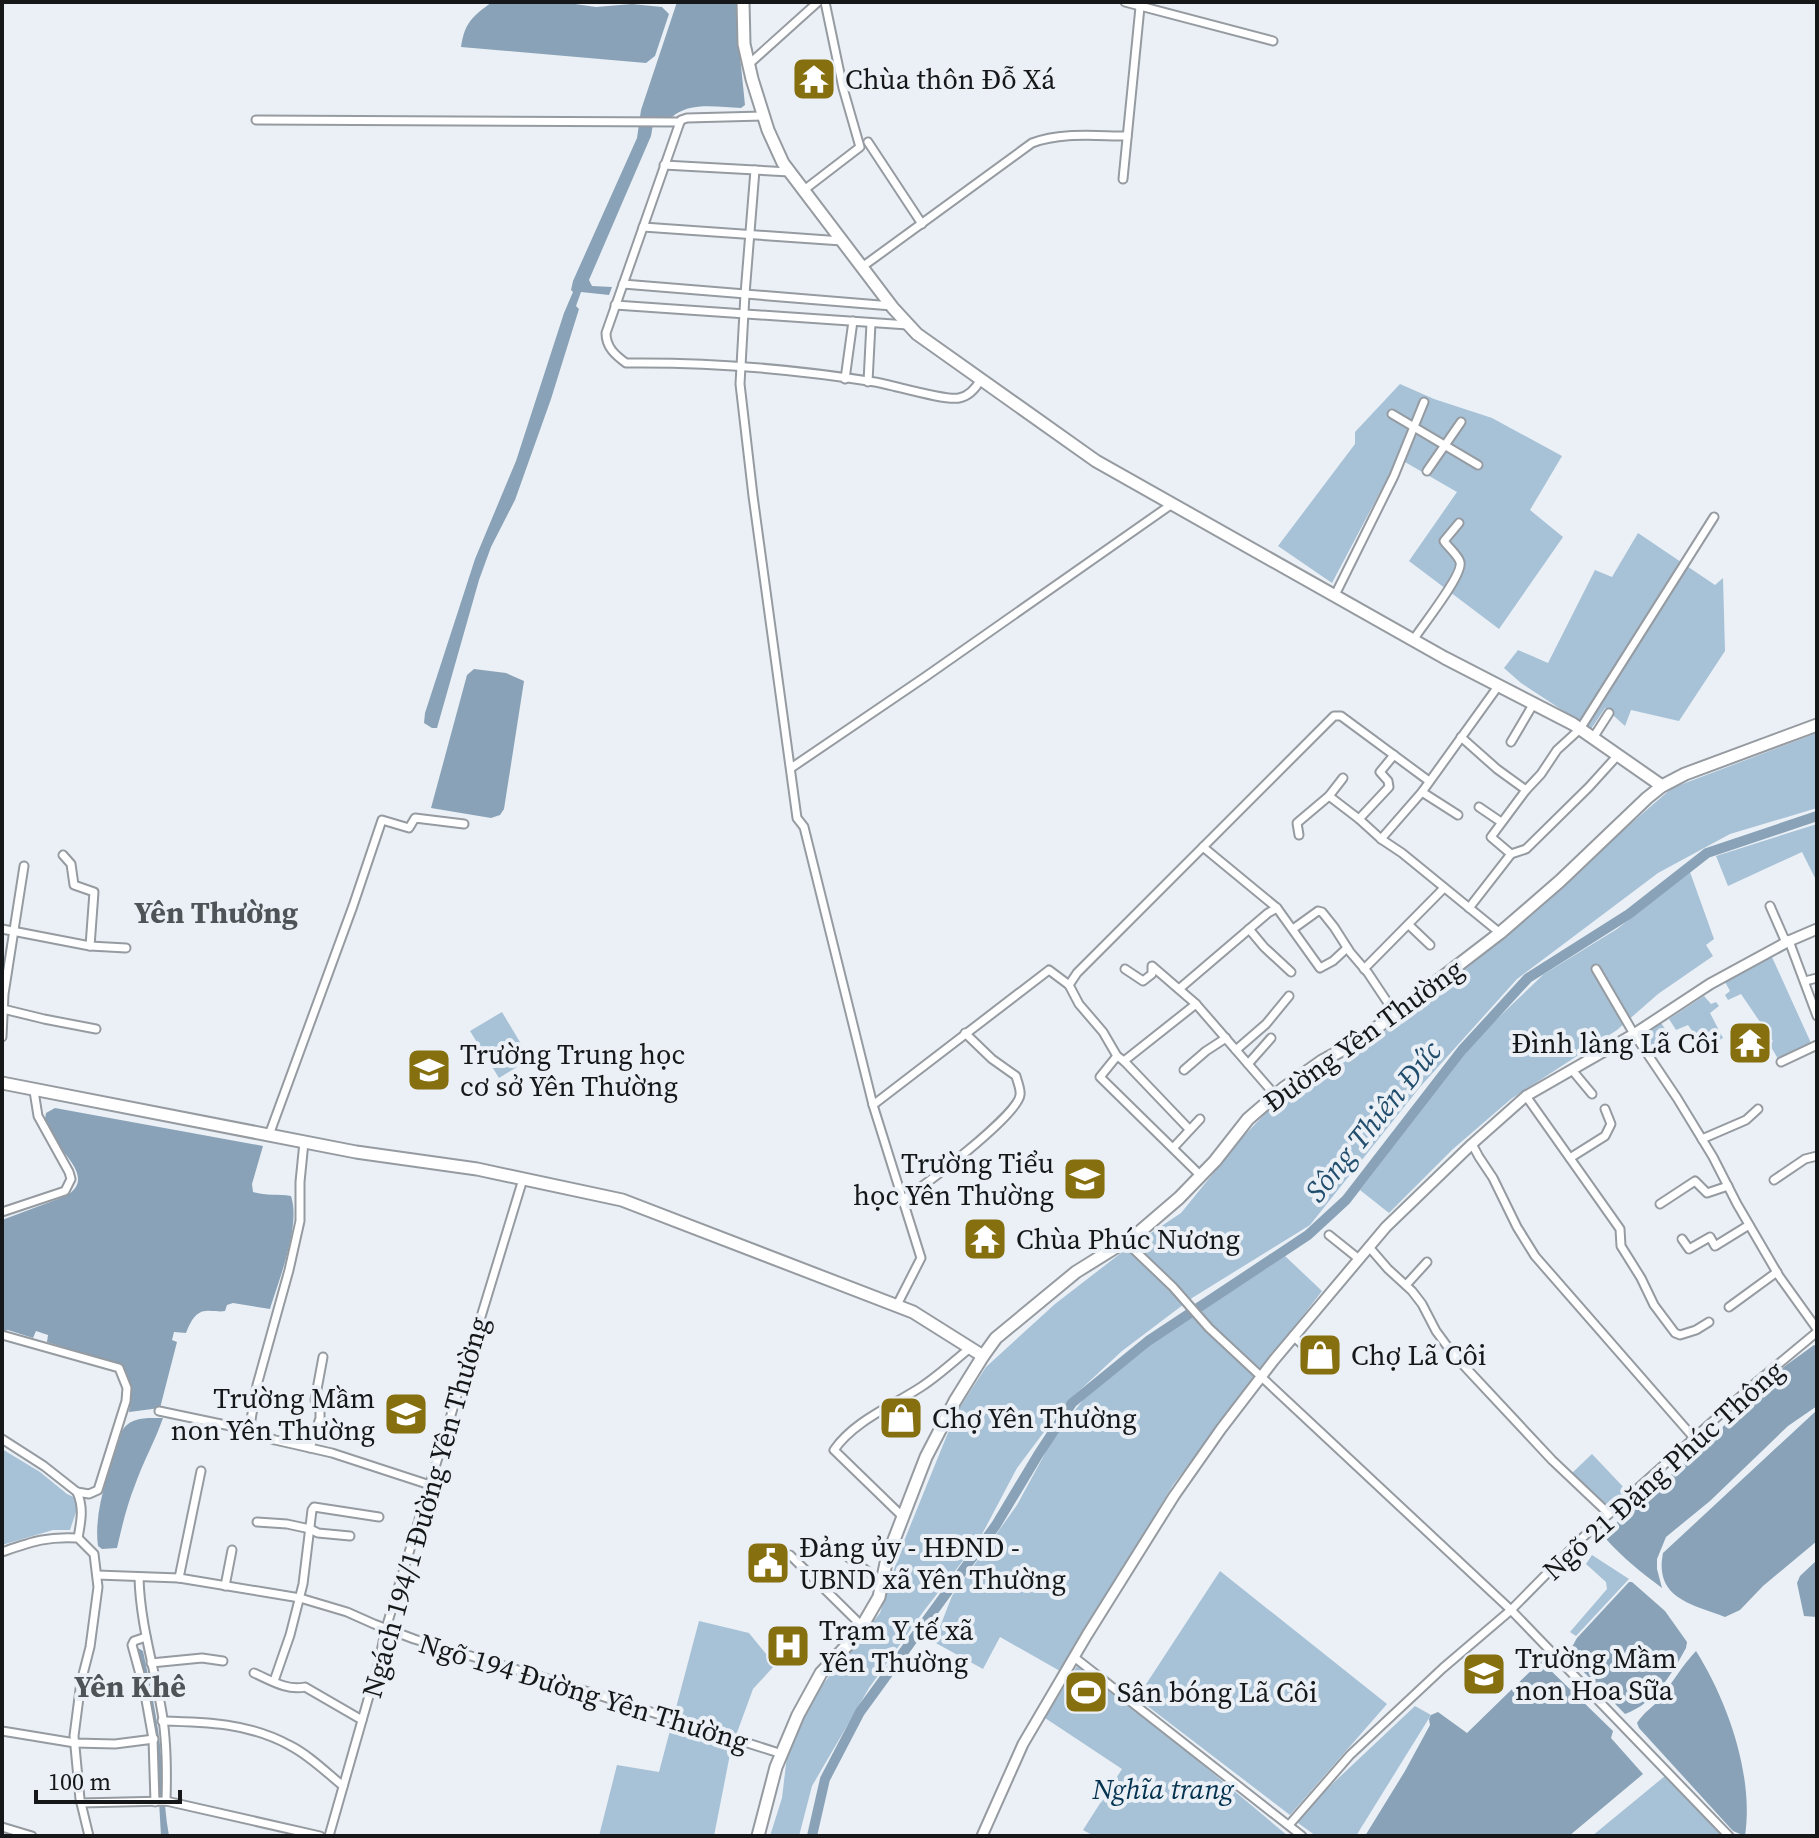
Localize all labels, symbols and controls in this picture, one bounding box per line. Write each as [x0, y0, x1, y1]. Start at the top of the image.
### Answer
temple icon: Chùa thôn Đỗ Xá [790, 55, 838, 103]
place label: Chùa thôn Đỗ Xá [845, 60, 1056, 98]
district label: Yên Thường [134, 892, 298, 933]
street label: Đường Yên Thường [1256, 950, 1470, 1120]
temple icon: Đình làng Lã Côi [1726, 1019, 1774, 1067]
place label: Đình làng Lã Côi [1511, 1024, 1719, 1062]
water label: Sông Thiên Đức [1295, 1031, 1451, 1210]
place label: Trường Trung học cơ sở Yên Thường [460, 1035, 685, 1105]
school or university icon: Trường Trung học cơ sở Yên Thường [405, 1046, 453, 1094]
place label: Trường Tiểu học Yên Thường [853, 1144, 1054, 1214]
school or university icon: Trường Tiểu học Yên Thường [1061, 1155, 1109, 1203]
temple icon: Chùa Phúc Nương [961, 1215, 1009, 1263]
place label: Chùa Phúc Nương [1016, 1220, 1240, 1258]
street label: Ngách 194/1 Đường Yên Thường [352, 1312, 498, 1702]
shop icon: Chợ Lã Côi [1296, 1331, 1344, 1379]
place label: Chợ Lã Côi [1351, 1336, 1486, 1374]
street label: Ngõ 21 Đặng Phúc Thông [1534, 1351, 1792, 1589]
place label: Trường Mầm non Yên Thường [171, 1379, 375, 1449]
school or university icon: Trường Mầm non Yên Thường [382, 1390, 430, 1438]
shop icon: Chợ Yên Thường [877, 1394, 925, 1442]
place label: Chợ Yên Thường [932, 1399, 1137, 1437]
place label: Đảng ủy - HĐND - UBND xã Yên Thường [799, 1528, 1066, 1598]
public building icon: Đảng ủy - HĐND - UBND xã Yên Thường [744, 1539, 792, 1587]
place label: Trạm Y tế xã Yên Thường [819, 1611, 974, 1681]
hospital icon: Trạm Y tế xã Yên Thường [764, 1622, 812, 1670]
street label: Ngõ 194 Đường Yên Thường [415, 1624, 753, 1760]
place label: Trường Mầm non Hoa Sữa [1515, 1639, 1677, 1709]
school or university icon: Trường Mầm non Hoa Sữa [1460, 1650, 1508, 1698]
district label: Yên Khê [74, 1666, 186, 1707]
sports icon: Sân bóng Lã Côi [1062, 1668, 1110, 1716]
place label: Sân bóng Lã Côi [1117, 1673, 1317, 1711]
scale bar [36, 1754, 180, 1804]
text: 100 m [48, 1765, 111, 1798]
park label: Nghĩa trang [1091, 1770, 1235, 1808]

